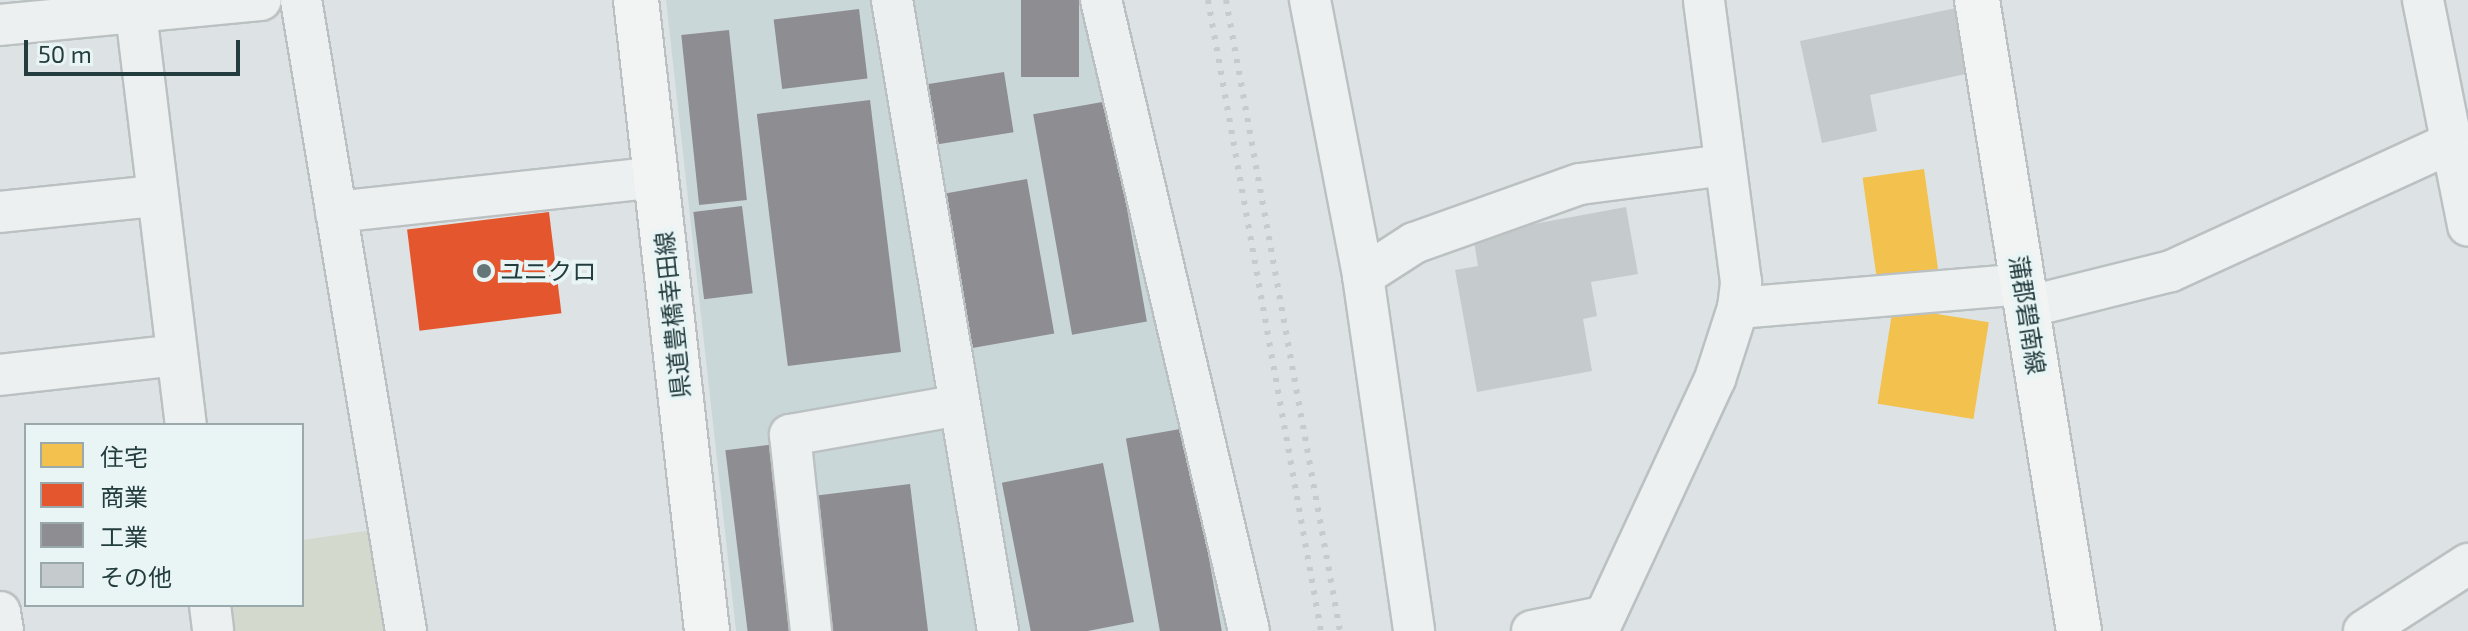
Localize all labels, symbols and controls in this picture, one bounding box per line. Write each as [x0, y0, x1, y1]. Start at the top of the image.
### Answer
scale bar [28, 24, 244, 74]
text: 50 m [38, 39, 92, 68]
street label: 県道豊橋幸田線 [649, 230, 695, 400]
street label: 蒲郡碧南線 [2004, 253, 2052, 377]
place label: ユニクロ [500, 257, 596, 285]
marker: ユニクロ [475, 262, 493, 280]
legend [24, 423, 304, 607]
text: 住宅 [100, 442, 148, 471]
text: 商業 [100, 482, 148, 511]
text: 工業 [100, 522, 148, 551]
text: その他 [100, 562, 172, 591]

